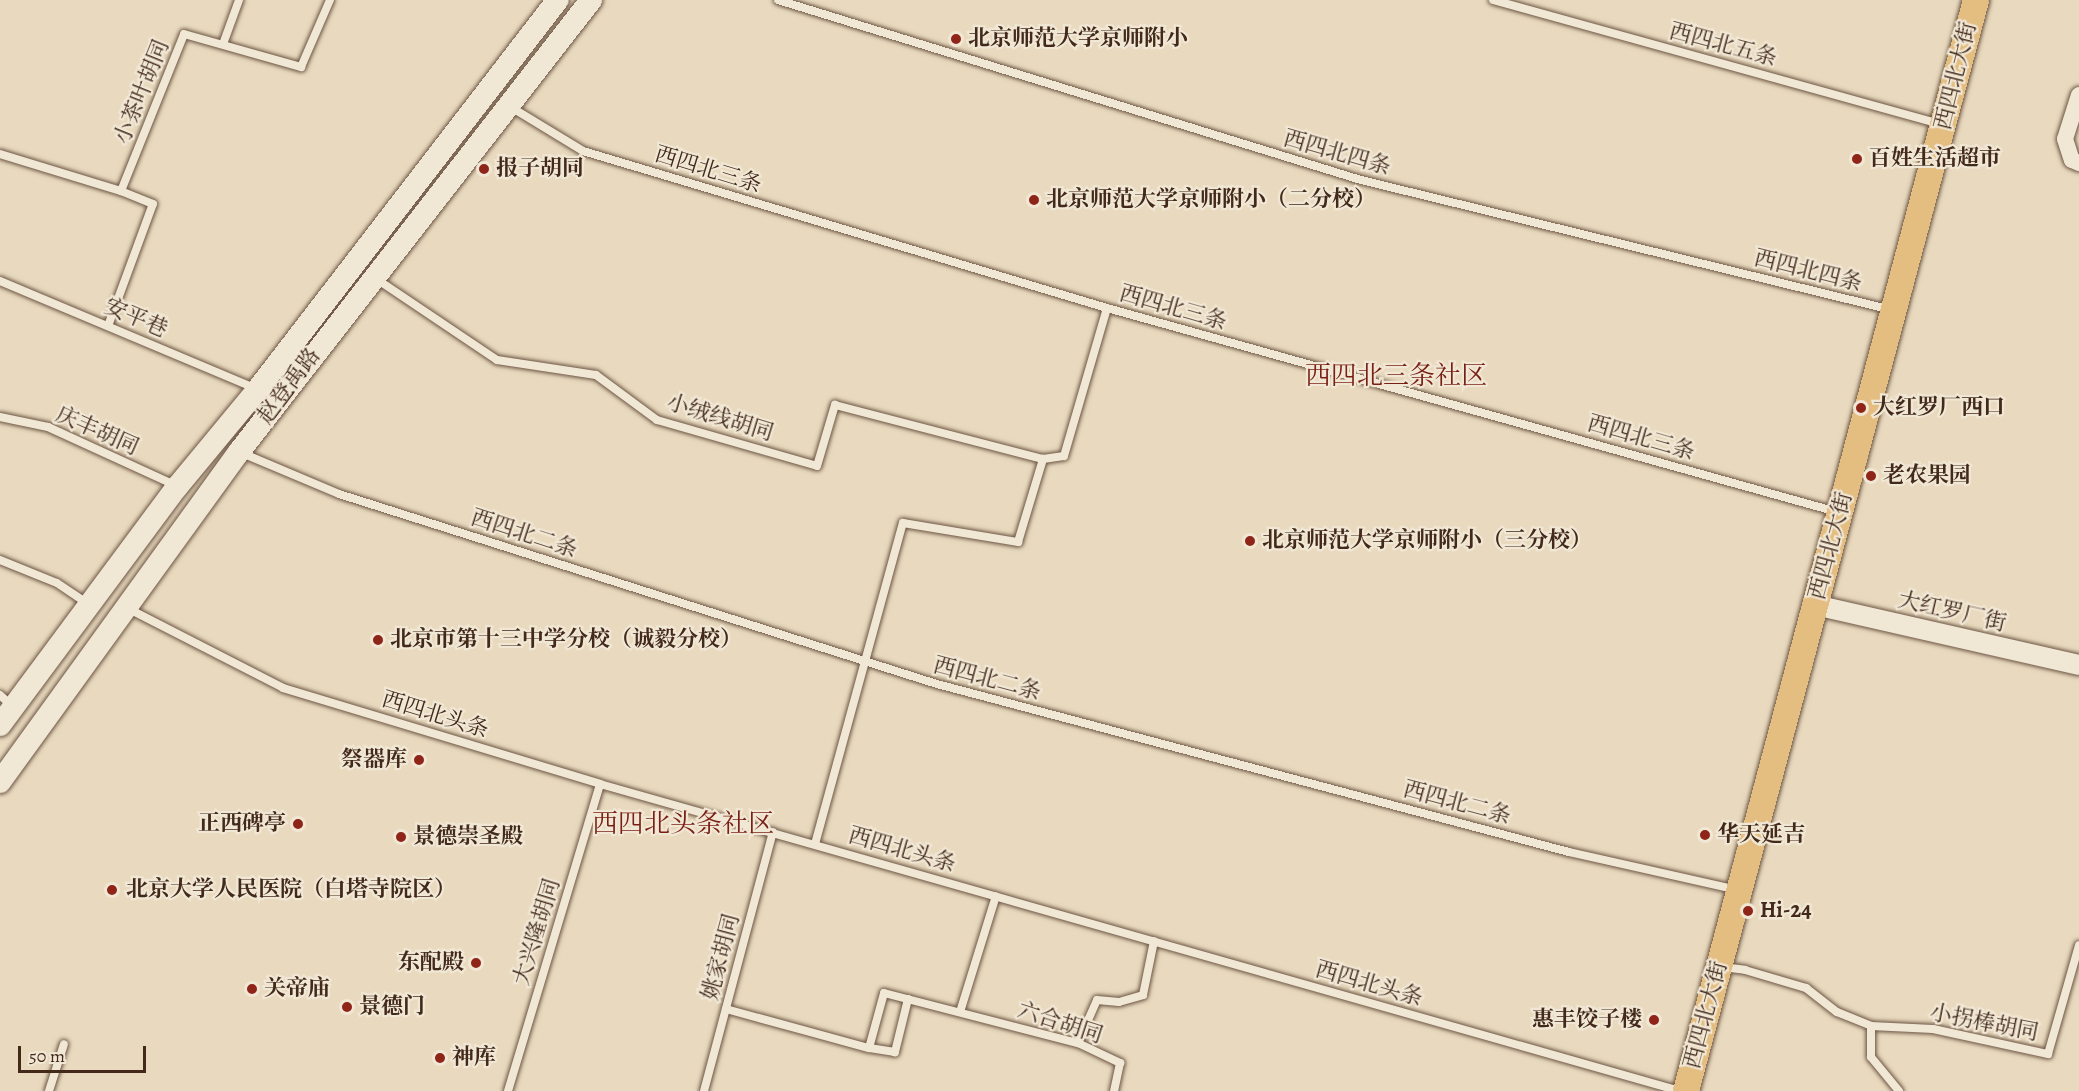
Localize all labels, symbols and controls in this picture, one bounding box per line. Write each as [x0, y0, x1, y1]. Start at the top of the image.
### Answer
street label: 西四北五条 [1666, 18, 1780, 72]
street label: 西四北大街 [1930, 19, 1982, 133]
place label: 北京师范大学京师附小 [968, 26, 1188, 52]
marker: 北京师范大学京师附小 [949, 32, 963, 46]
street label: 小茶叶胡同 [109, 36, 175, 148]
street label: 西四北四条 [1280, 125, 1394, 181]
street label: 西四北三条 [652, 141, 764, 199]
place label: 百姓生活超市 [1869, 146, 2001, 172]
marker: 百姓生活超市 [1850, 152, 1864, 166]
place label: 报子胡同 [496, 156, 584, 182]
marker: 报子胡同 [477, 162, 491, 176]
place label: 北京师范大学京师附小（二分校） [1046, 187, 1376, 213]
marker: 北京师范大学京师附小（二分校） [1027, 193, 1041, 207]
street label: 西四北四条 [1751, 245, 1865, 297]
street label: 西四北三条 [1116, 280, 1230, 336]
street label: 安平巷 [100, 293, 172, 343]
street label: 赵登禹路 [252, 343, 326, 429]
district label: 西四北三条社区 [1305, 360, 1487, 392]
street label: 小绒线胡同 [664, 389, 776, 447]
place label: 大红罗厂西口 [1873, 395, 2005, 421]
street label: 庆丰胡同 [51, 401, 143, 461]
marker: 大红罗厂西口 [1854, 401, 1868, 415]
street label: 西四北三条 [1584, 410, 1698, 466]
place label: 老农果园 [1883, 463, 1971, 489]
marker: 老农果园 [1864, 469, 1878, 483]
street label: 西四北大街 [1804, 489, 1858, 603]
street label: 西四北二条 [468, 504, 580, 564]
place label: 北京师范大学京师附小（三分校） [1262, 528, 1592, 554]
marker: 北京师范大学京师附小（三分校） [1243, 534, 1257, 548]
street label: 大红罗厂街 [1895, 587, 2009, 637]
place label: 北京市第十三中学分校（诚毅分校） [390, 627, 742, 653]
marker: 北京市第十三中学分校（诚毅分校） [371, 633, 385, 647]
street label: 西四北二条 [930, 652, 1044, 706]
street label: 西四北头条 [379, 686, 491, 744]
place label: 祭器库 [341, 747, 407, 773]
marker: 祭器库 [412, 753, 426, 767]
street label: 西四北二条 [1400, 776, 1514, 830]
district label: 西四北头条社区 [592, 808, 774, 840]
place label: 正西碑亭 [198, 811, 286, 837]
marker: 正西碑亭 [291, 817, 305, 831]
street label: 西四北头条 [845, 822, 959, 878]
place label: 华天延吉 [1717, 822, 1805, 848]
place label: 景德崇圣殿 [413, 824, 523, 850]
marker: 华天延吉 [1698, 828, 1712, 842]
marker: 景德崇圣殿 [394, 830, 408, 844]
street label: 大兴隆胡同 [508, 876, 566, 988]
place label: 北京大学人民医院（白塔寺院区） [126, 877, 456, 903]
marker: 北京大学人民医院（白塔寺院区） [103, 881, 121, 899]
place label: Hi-24 [1760, 898, 1812, 924]
marker: Hi-24 [1741, 904, 1755, 918]
street label: 姚家胡同 [697, 911, 745, 1003]
place label: 东配殿 [398, 950, 464, 976]
marker: 东配殿 [469, 956, 483, 970]
street label: 西四北头条 [1312, 956, 1426, 1012]
street label: 西四北大街 [1679, 958, 1733, 1072]
place label: 关帝庙 [264, 976, 330, 1002]
marker: 关帝庙 [245, 982, 259, 996]
place label: 景德门 [359, 994, 425, 1020]
street label: 六合胡同 [1014, 997, 1106, 1049]
marker: 景德门 [340, 1000, 354, 1014]
street label: 小拐棒胡同 [1927, 1000, 2041, 1046]
place label: 惠丰饺子楼 [1532, 1007, 1642, 1033]
marker: 惠丰饺子楼 [1647, 1013, 1661, 1027]
scale bar [21, 1034, 148, 1072]
text: 50 m [29, 1044, 65, 1068]
place label: 神库 [452, 1045, 496, 1071]
marker: 神库 [433, 1051, 447, 1065]

